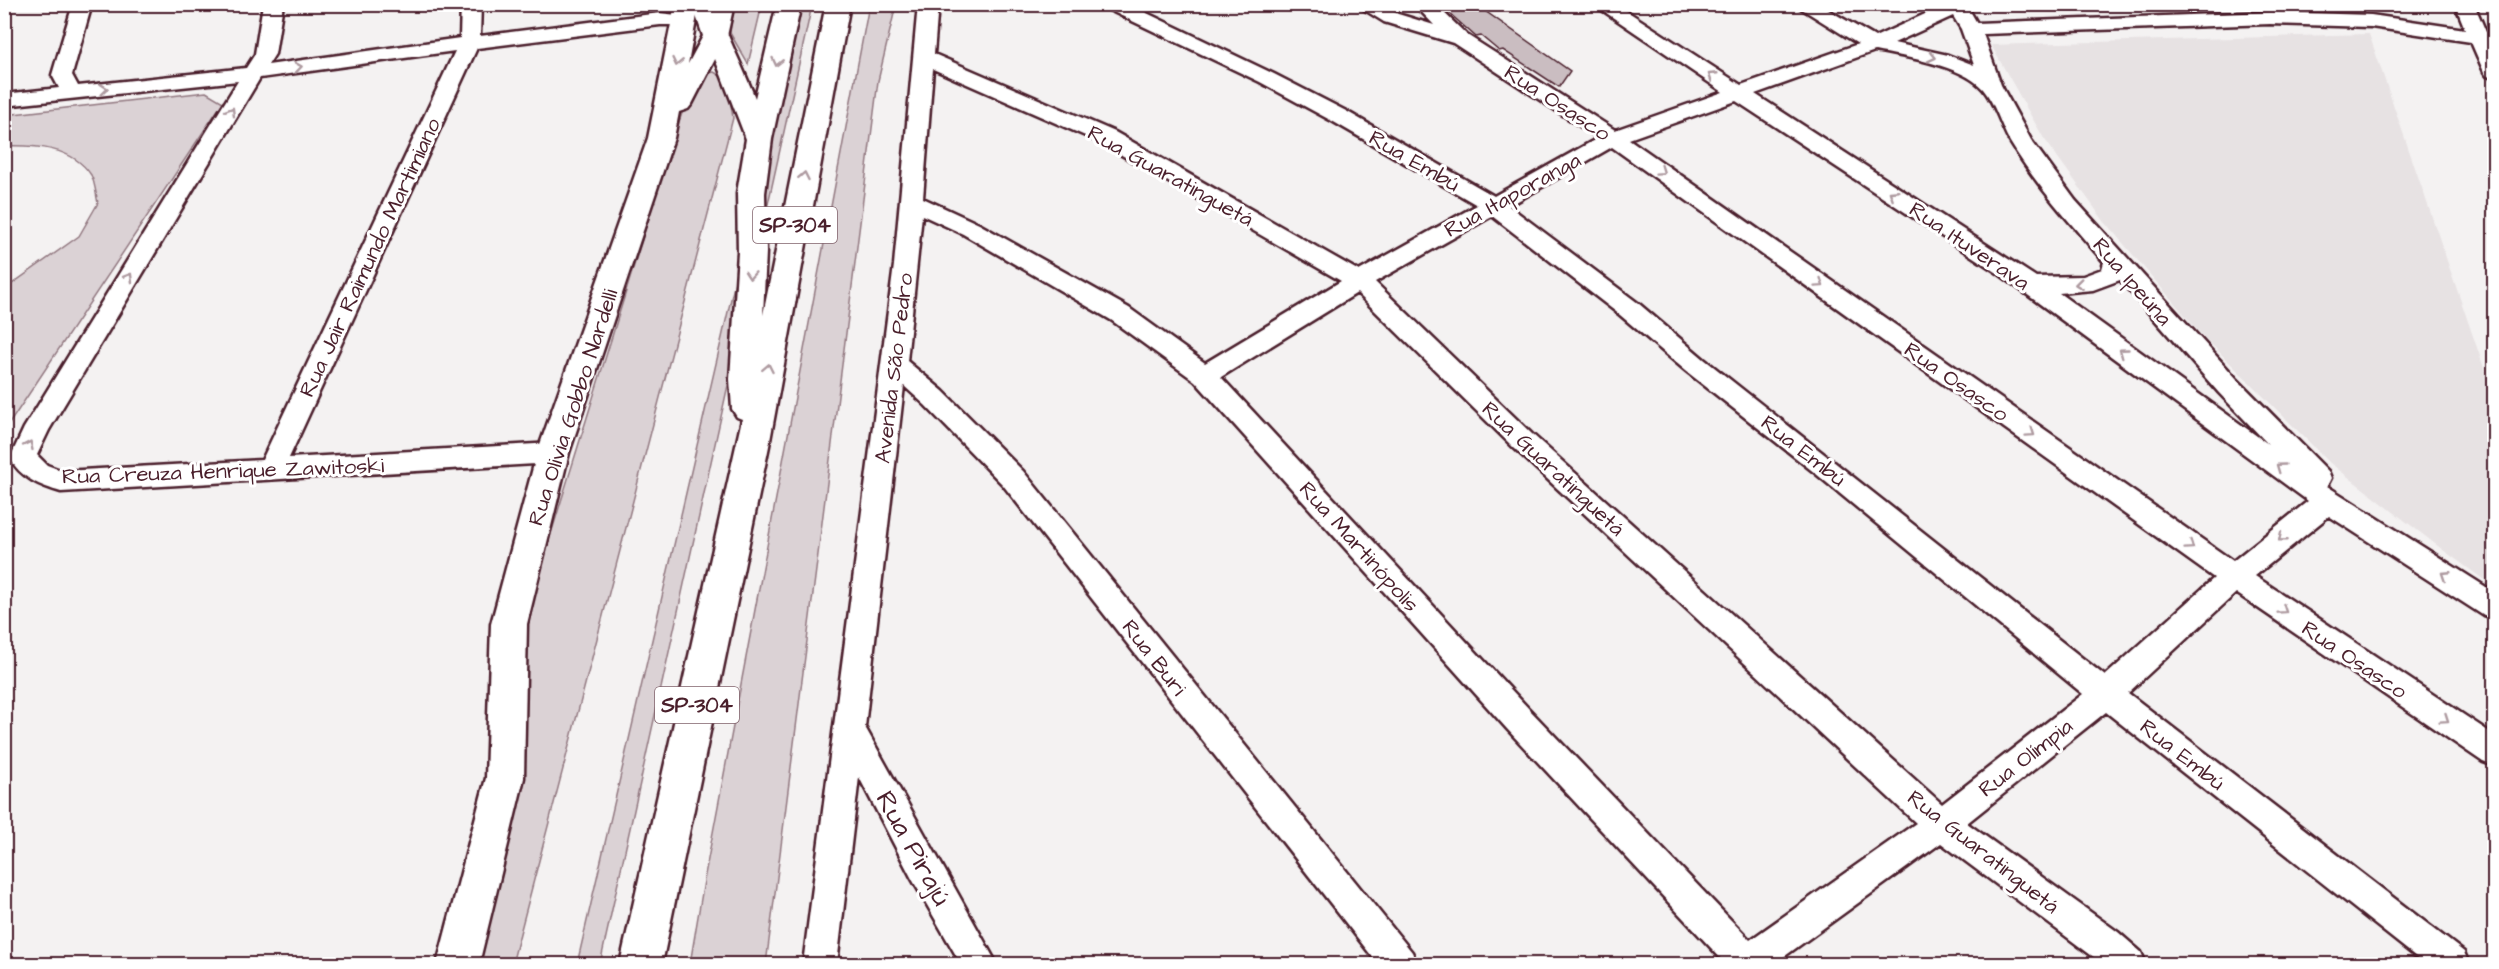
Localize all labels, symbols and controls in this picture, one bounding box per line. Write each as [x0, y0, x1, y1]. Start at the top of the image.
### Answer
one-way arrow [1926, 49, 1936, 62]
one-way arrow [771, 56, 784, 66]
one-way arrow [671, 57, 684, 67]
street label: Rua Osasco [1498, 57, 1617, 150]
one-way arrow [294, 61, 303, 73]
one-way arrow [1707, 73, 1718, 84]
one-way arrow [100, 83, 109, 96]
one-way arrow [223, 107, 235, 117]
street label: Rua Jair Raimundo Martimiano [292, 112, 449, 402]
street label: Rua Guaratinguetá [1081, 118, 1259, 236]
street label: Rua Embú [1363, 123, 1466, 200]
street label: Rua Itaporanga [1439, 145, 1587, 247]
one-way arrow [1654, 164, 1665, 175]
one-way arrow [797, 172, 810, 182]
one-way arrow [1889, 190, 1900, 201]
street label: Rua Ituverava [1903, 194, 2036, 298]
road number: SP-304 [753, 207, 837, 243]
street label: Rua Ipeúna [2085, 231, 2179, 333]
one-way arrow [744, 270, 757, 279]
street label: Avenida São Pedro [867, 271, 922, 465]
one-way arrow [122, 273, 134, 283]
one-way arrow [1814, 277, 1825, 288]
one-way arrow [2074, 277, 2083, 289]
street label: Rua Olivia Gobbo Nardelli [520, 285, 626, 530]
street label: Rua Osasco [1898, 335, 2015, 430]
one-way arrow [2118, 348, 2129, 359]
one-way arrow [761, 363, 774, 373]
street label: Rua Guaratinguetá [1474, 394, 1631, 544]
street label: Rua Embú [1754, 408, 1852, 494]
one-way arrow [2024, 426, 2035, 437]
one-way arrow [22, 440, 34, 451]
street label: Rua Creuza Henrique Zawitoski [62, 450, 385, 493]
one-way arrow [2276, 463, 2287, 474]
street label: Rua Martinópolis [1292, 475, 1426, 619]
one-way arrow [2278, 531, 2289, 542]
one-way arrow [2183, 539, 2194, 550]
one-way arrow [2441, 571, 2452, 582]
one-way arrow [2276, 603, 2287, 614]
street label: Rua Buri [1114, 613, 1193, 703]
street label: Rua Osasco [2295, 614, 2414, 707]
road number: SP-304 [655, 687, 739, 723]
street label: Rua Olímpia [1972, 711, 2080, 805]
street label: Rua Embú [2133, 712, 2231, 798]
one-way arrow [2438, 712, 2449, 723]
street label: Rua Guaratinguetá [1900, 783, 2066, 922]
street label: Rua Pirajú [866, 784, 960, 913]

